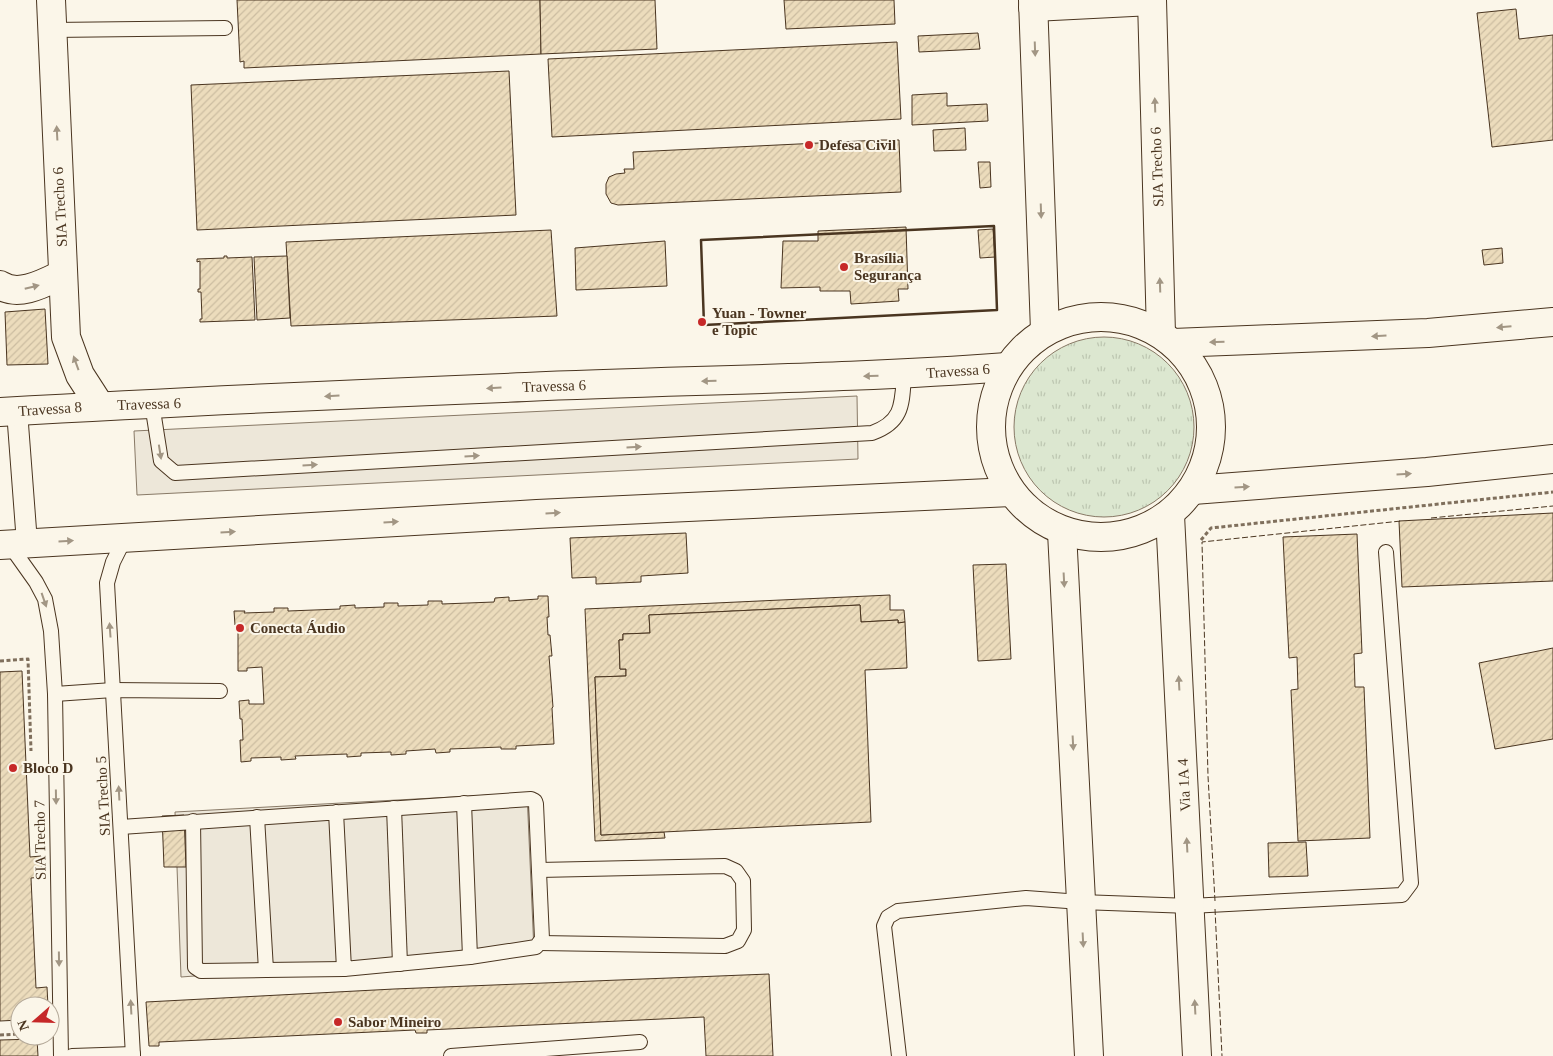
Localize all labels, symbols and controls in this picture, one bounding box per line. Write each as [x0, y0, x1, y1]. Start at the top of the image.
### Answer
one-way arrow [1031, 41, 1039, 57]
one-way arrow [1151, 97, 1159, 113]
one-way arrow [52, 125, 60, 141]
street label: SIA Trecho 6 [1148, 126, 1166, 207]
place label: Defesa Civil [819, 137, 896, 153]
marker: Defesa Civil [803, 139, 815, 151]
street label: SIA Trecho 6 [50, 166, 70, 247]
one-way arrow [1037, 203, 1045, 219]
place label: Brasília Segurança [854, 250, 922, 283]
marker: Brasília Segurança [838, 261, 850, 273]
one-way arrow [1156, 277, 1164, 293]
one-way arrow [25, 283, 40, 291]
place label: Yuan - Towner e Topic [712, 305, 807, 338]
marker: Yuan - Towner e Topic [696, 316, 708, 328]
one-way arrow [1496, 323, 1512, 331]
one-way arrow [1371, 332, 1387, 340]
one-way arrow [1208, 338, 1224, 346]
one-way arrow [72, 356, 79, 371]
street label: Travessa 6 [926, 361, 991, 381]
one-way arrow [863, 372, 879, 380]
street label: Travessa 6 [522, 377, 587, 395]
one-way arrow [701, 377, 717, 385]
one-way arrow [486, 384, 502, 392]
one-way arrow [323, 392, 339, 400]
street label: Travessa 6 [117, 395, 182, 413]
street label: Travessa 8 [18, 399, 82, 419]
one-way arrow [627, 442, 643, 450]
one-way arrow [156, 444, 164, 460]
one-way arrow [464, 451, 480, 459]
one-way arrow [302, 461, 318, 469]
one-way arrow [1396, 470, 1412, 478]
one-way arrow [1234, 482, 1250, 490]
one-way arrow [545, 509, 561, 517]
one-way arrow [383, 518, 399, 526]
one-way arrow [221, 527, 237, 535]
one-way arrow [58, 537, 74, 545]
one-way arrow [1061, 572, 1069, 588]
one-way arrow [40, 593, 48, 608]
place label: Conecta Áudio [250, 620, 345, 636]
one-way arrow [105, 622, 113, 638]
marker: Conecta Áudio [234, 622, 246, 634]
one-way arrow [1174, 674, 1182, 690]
one-way arrow [1069, 735, 1077, 751]
street label: SIA Trecho 5 [93, 756, 113, 836]
street label: Via 1A 4 [1175, 757, 1193, 812]
place label: Bloco D [23, 760, 74, 776]
marker: Bloco D [7, 762, 19, 774]
one-way arrow [114, 784, 122, 800]
one-way arrow [52, 789, 60, 805]
street label: SIA Trecho 7 [31, 799, 49, 880]
one-way arrow [1183, 837, 1191, 853]
one-way arrow [1079, 932, 1087, 948]
one-way arrow [55, 951, 63, 967]
north arrow [10, 996, 60, 1046]
one-way arrow [126, 999, 134, 1015]
one-way arrow [1191, 999, 1199, 1015]
place label: Sabor Mineiro [348, 1014, 441, 1030]
marker: Sabor Mineiro [332, 1016, 344, 1028]
text: N [14, 1018, 32, 1033]

